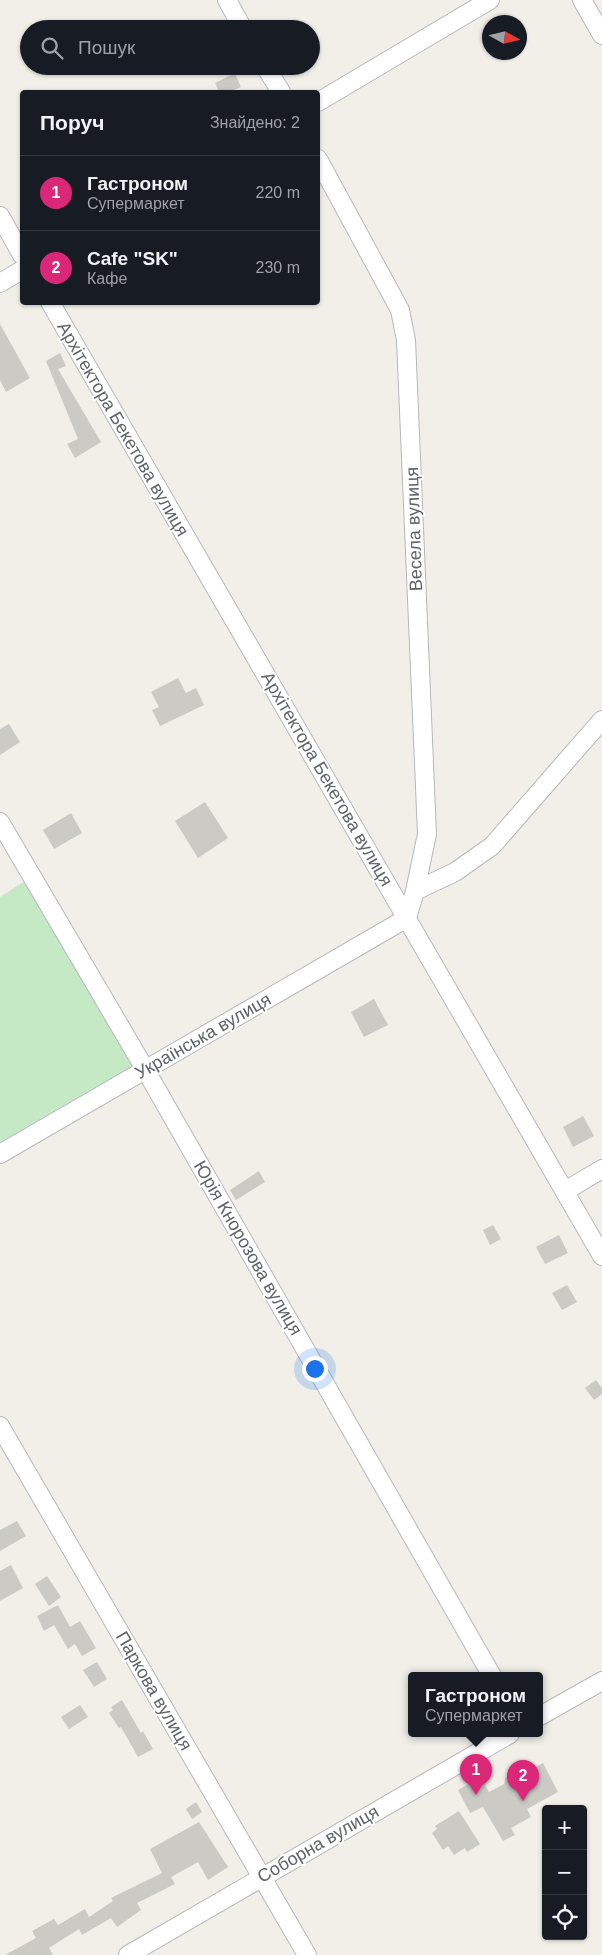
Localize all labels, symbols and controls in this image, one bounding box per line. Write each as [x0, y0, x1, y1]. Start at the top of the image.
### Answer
north arrow [482, 15, 527, 60]
search box [20, 20, 320, 75]
icon: search [38, 34, 66, 62]
text: Пошук [78, 37, 135, 58]
text: Поруч [40, 111, 104, 134]
text: Знайдено: 2 [210, 114, 300, 131]
text: Гастроном [87, 173, 188, 194]
text: 1 [52, 184, 60, 201]
text: 220 m [256, 184, 300, 201]
text: Супермаркет [87, 195, 185, 212]
text: Cafe "SK" [87, 248, 178, 269]
text: 2 [52, 259, 60, 276]
text: 230 m [256, 259, 300, 276]
text: Кафе [87, 270, 127, 287]
street label: Архітектора Бекетова вулиця [53, 318, 193, 540]
street label: Весела вулиця [402, 467, 426, 591]
street label: Архітектора Бекетова вулиця [257, 668, 397, 890]
street label: Українська вулиця [132, 989, 274, 1083]
street label: Юрія Кнорозова вулиця [190, 1157, 306, 1339]
your location [302, 1356, 328, 1382]
street label: Паркова вулиця [112, 1628, 196, 1754]
popup [408, 1672, 543, 1737]
text: Гастроном [425, 1685, 526, 1706]
text: Супермаркет [425, 1707, 523, 1724]
pin: 1 [460, 1754, 492, 1795]
pin: 2 [507, 1760, 539, 1801]
street label: Соборна вулиця [254, 1801, 382, 1887]
map controls [542, 1805, 587, 1940]
button: + [542, 1805, 587, 1850]
button: − [542, 1850, 587, 1895]
button: locate [542, 1895, 587, 1940]

